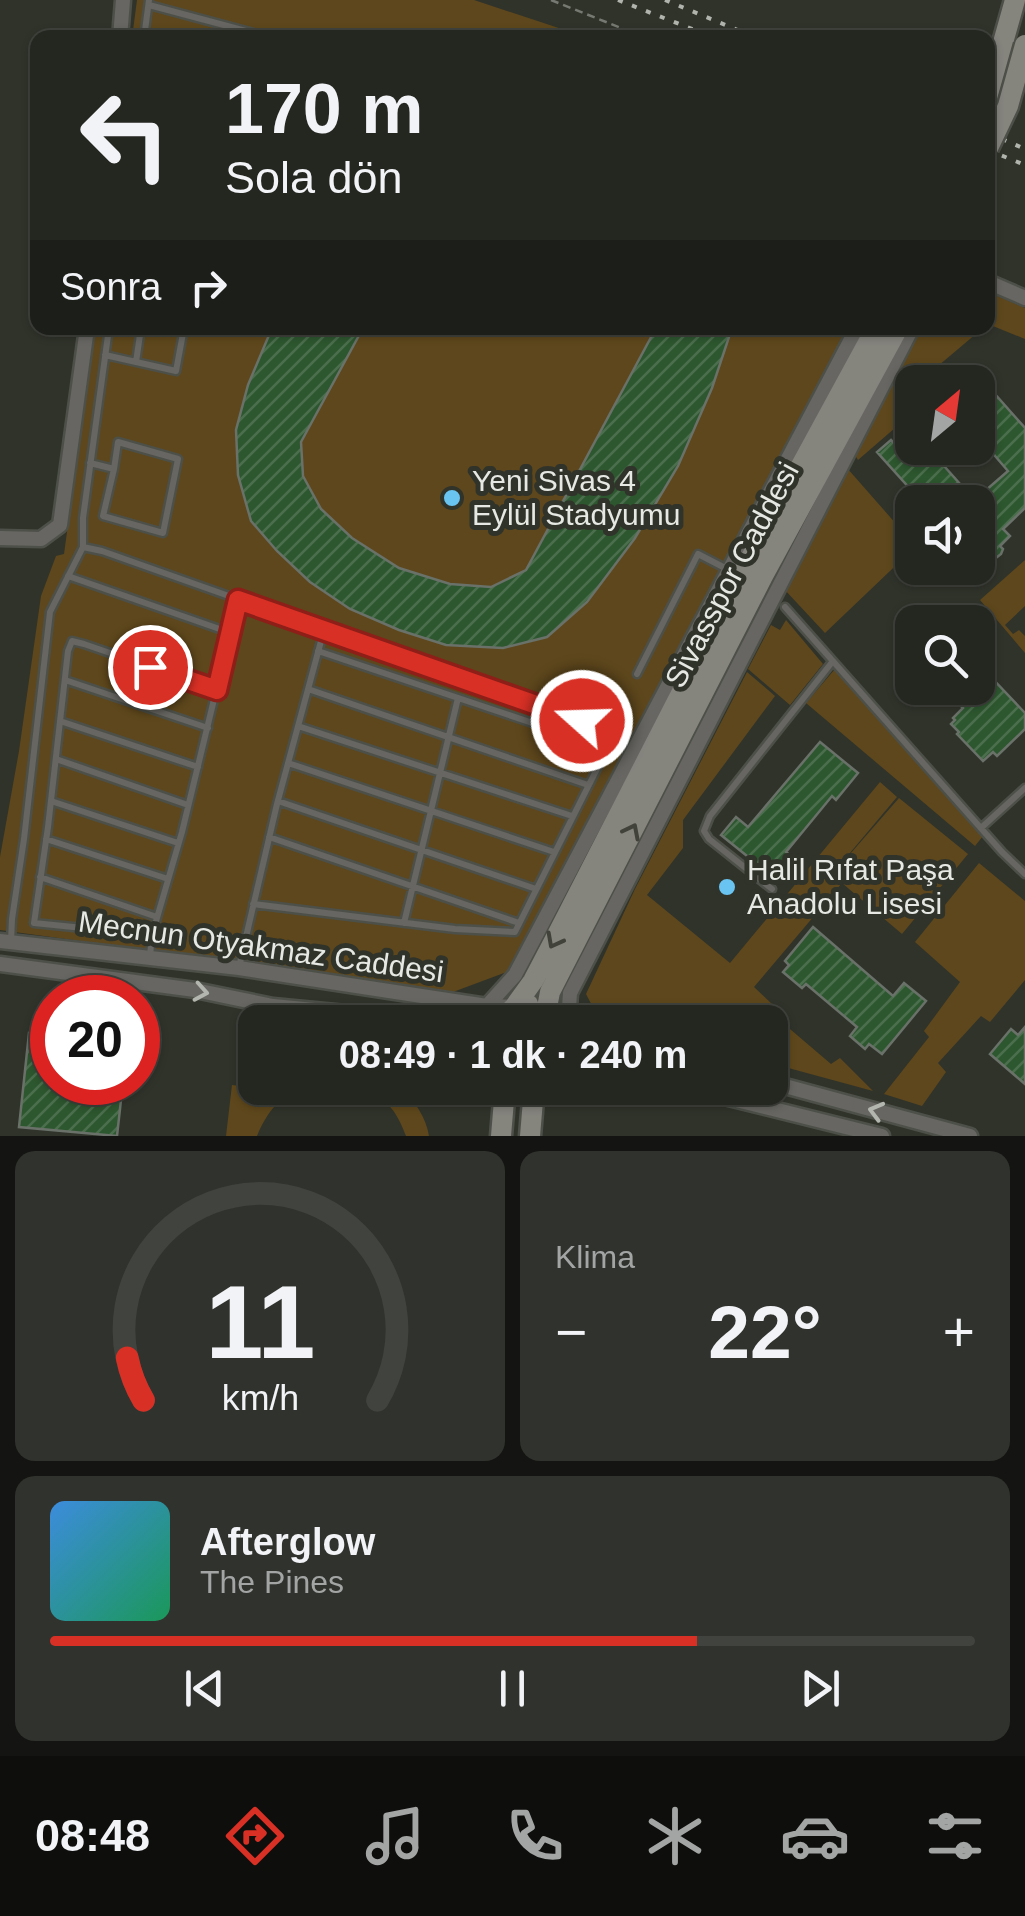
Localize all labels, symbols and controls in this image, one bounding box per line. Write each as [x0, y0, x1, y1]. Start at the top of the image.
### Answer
icon: left [60, 70, 190, 200]
text: 170 m [225, 70, 423, 148]
text: Sola dön [225, 152, 403, 203]
icon: right [181, 260, 236, 315]
text: Sonra [60, 266, 161, 308]
north arrow [895, 365, 995, 465]
map controls [895, 365, 995, 705]
street label: Sivasspor Caddesi [658, 457, 805, 693]
place label: Yeni Sivas 4 Eylül Stadyumu [472, 464, 680, 531]
button: sound [895, 485, 995, 585]
marker: Yeni Sivas 4 Eylül Stadyumu [441, 487, 463, 509]
button: search [895, 605, 995, 705]
pin [108, 625, 193, 710]
icon: arrive [123, 640, 178, 695]
position arrow [530, 669, 634, 773]
one-way arrow [620, 824, 639, 842]
place label: Halil Rıfat Paşa Anadolu Lisesi [747, 853, 954, 920]
marker: Halil Rıfat Paşa Anadolu Lisesi [716, 876, 738, 898]
street label: Mecnun Otyakmaz Caddesi [76, 905, 446, 988]
one-way arrow [547, 930, 566, 948]
speed limit sign: 20 [30, 975, 160, 1105]
one-way arrow [192, 981, 209, 1002]
text: 08:49 · 1 dk · 240 m [339, 1034, 687, 1076]
one-way arrow [868, 1101, 885, 1122]
text: Klima [555, 1239, 635, 1275]
text: 11 [205, 1264, 315, 1380]
text: 22° [708, 1290, 822, 1374]
text: − [555, 1301, 587, 1363]
text: + [943, 1301, 975, 1363]
text: km/h [221, 1378, 299, 1418]
text: Afterglow [200, 1521, 375, 1563]
text: The Pines [200, 1564, 344, 1600]
icon: previous [177, 1661, 232, 1716]
icon: pause [485, 1661, 540, 1716]
icon: next [793, 1661, 848, 1716]
icon: directions [220, 1801, 290, 1871]
icon: music [360, 1801, 430, 1871]
icon: phone [500, 1801, 570, 1871]
icon: climate [640, 1801, 710, 1871]
icon: car [780, 1801, 850, 1871]
icon: filters [920, 1801, 990, 1871]
text: 08:48 [35, 1810, 150, 1861]

